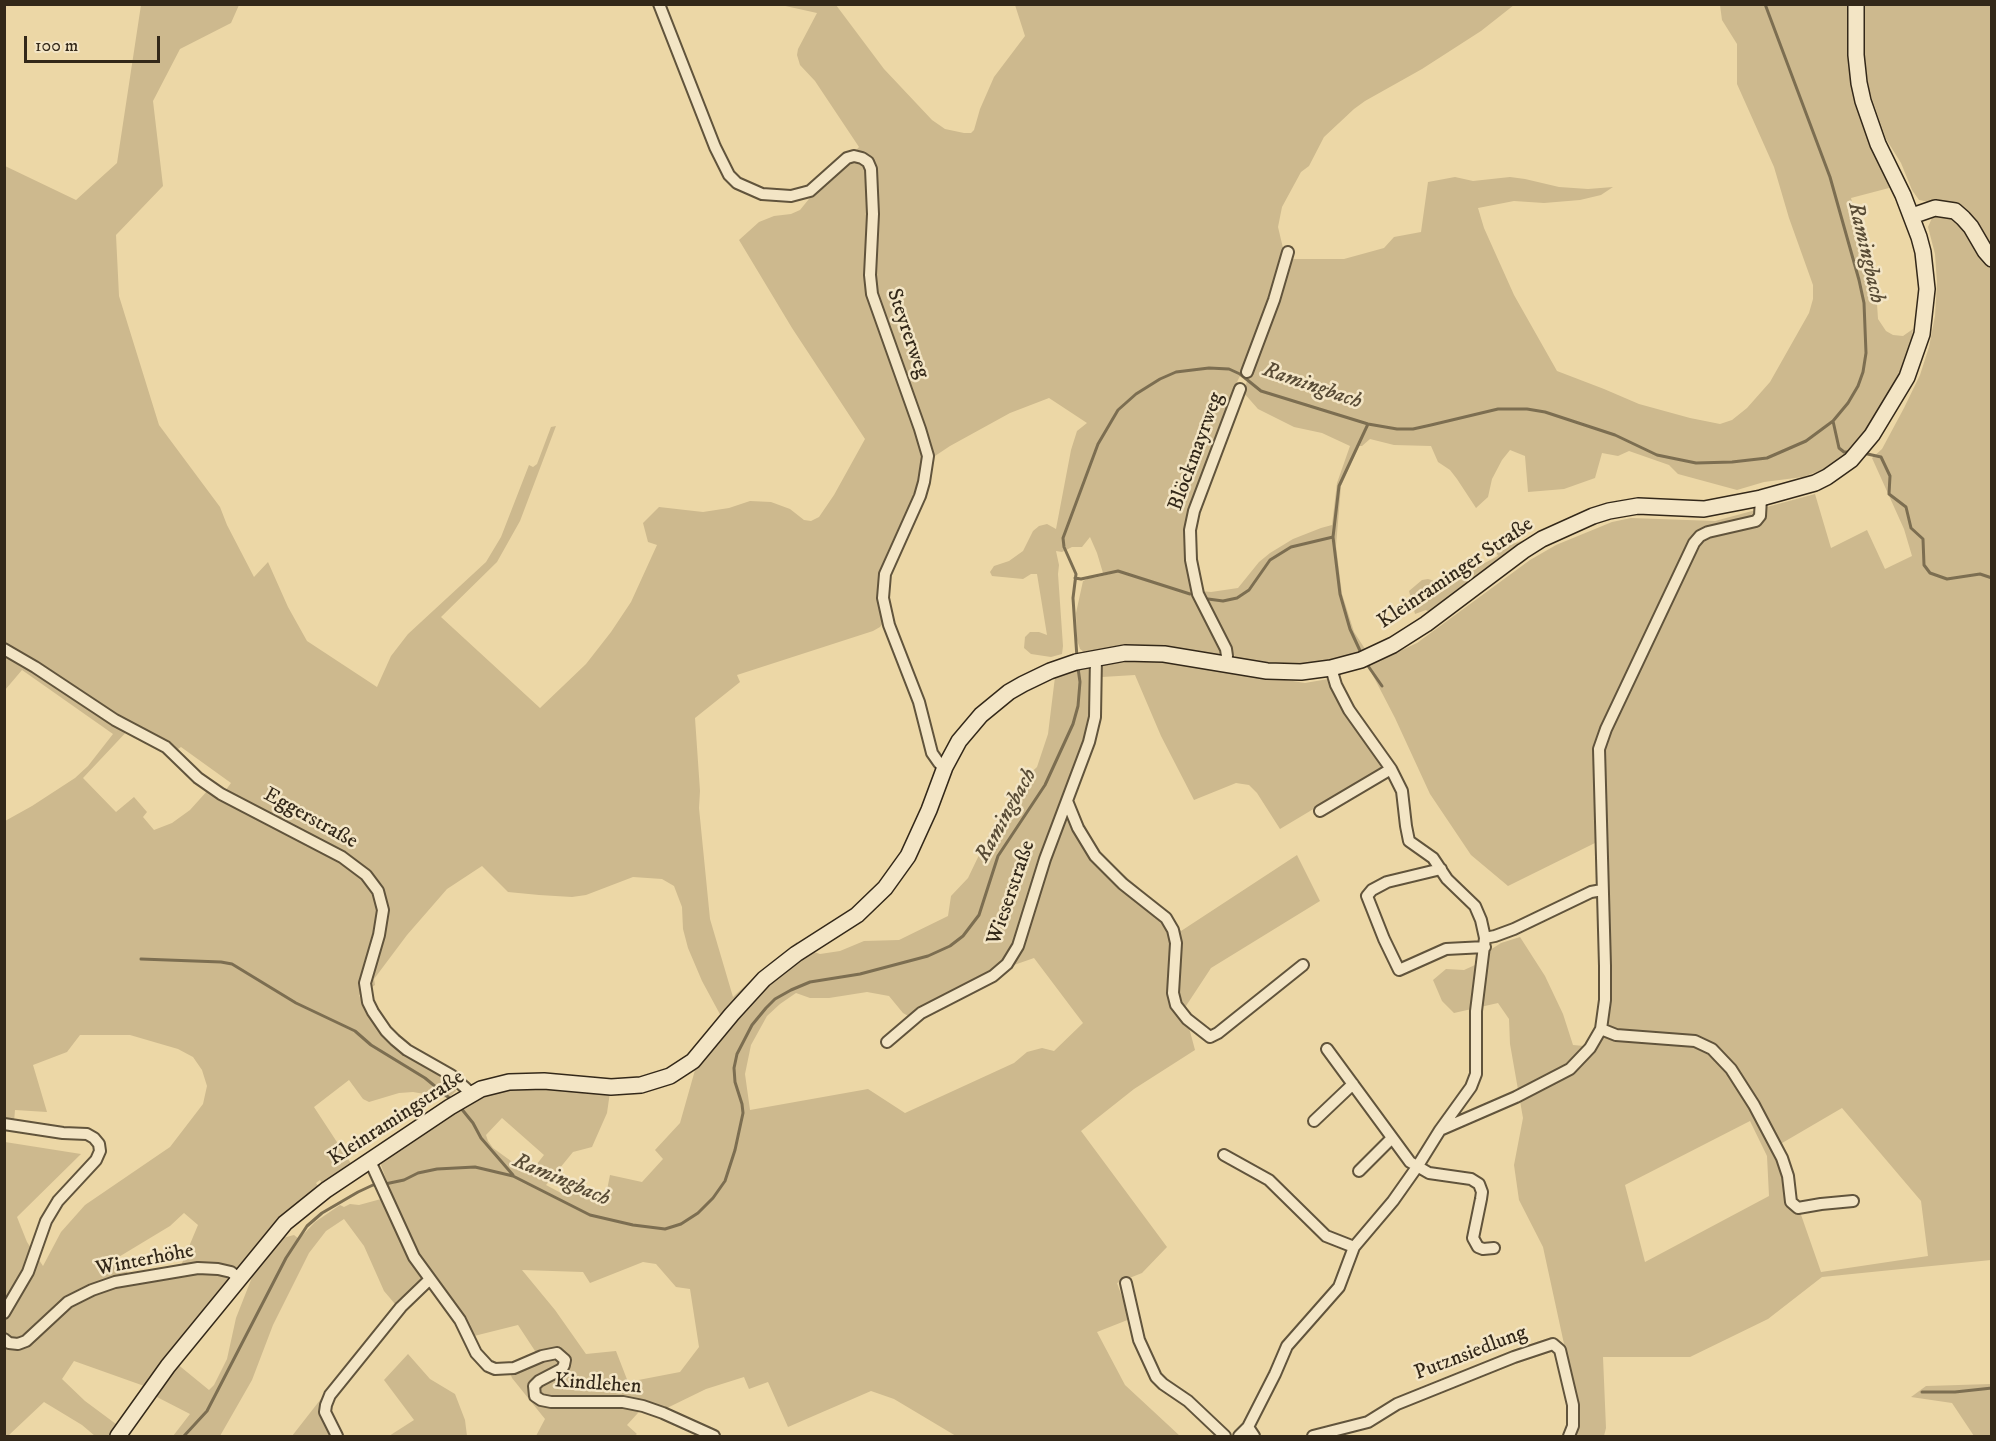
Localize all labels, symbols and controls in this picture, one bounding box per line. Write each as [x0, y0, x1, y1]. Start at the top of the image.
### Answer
scale bar [27, 24, 164, 62]
text: 100 m [35, 35, 78, 57]
water label: Ramingbach [1841, 200, 1889, 306]
street label: Steyrerweg [880, 286, 934, 382]
water label: Ramingbach [1259, 358, 1365, 416]
street label: Blöckmayrweg [1164, 389, 1230, 515]
street label: Kleinraminger Straße [1373, 513, 1539, 635]
water label: Ramingbach [970, 765, 1044, 867]
street label: Eggerstraße [259, 783, 361, 855]
street label: Wieserstraße [982, 838, 1042, 948]
street label: Kleinramingstraße [324, 1066, 470, 1172]
water label: Ramingbach [508, 1149, 614, 1213]
street label: Winterhöhe [94, 1239, 196, 1283]
street label: Putznsiedlung [1411, 1321, 1531, 1387]
street label: Kindlehen [554, 1369, 642, 1401]

